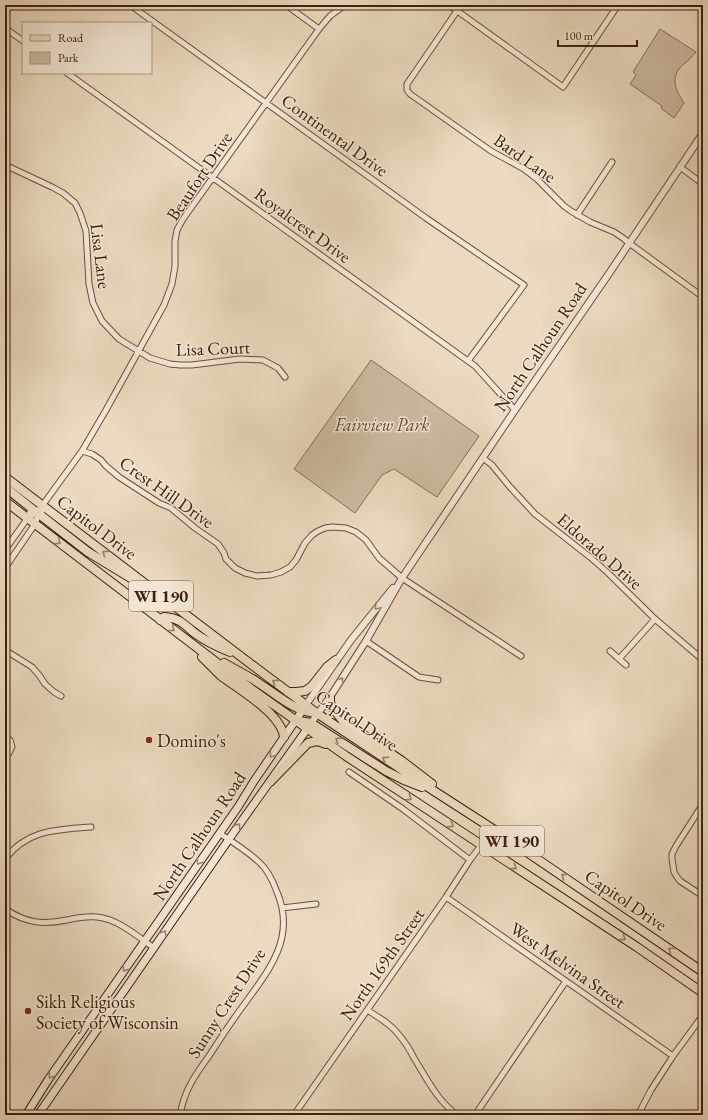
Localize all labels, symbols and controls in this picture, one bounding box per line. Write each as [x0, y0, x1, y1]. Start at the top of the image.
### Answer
legend [22, 22, 152, 74]
scale bar [558, 22, 637, 48]
text: 100 m [564, 28, 594, 44]
text: Road [58, 30, 84, 46]
text: Park [58, 50, 79, 66]
street label: Continental Drive [277, 89, 393, 181]
street label: Beaufort Drive [161, 127, 237, 225]
street label: Bard Lane [489, 128, 561, 188]
street label: Royalcrest Drive [250, 182, 356, 268]
street label: Lisa Lane [86, 222, 116, 290]
street label: North Calhoun Road [488, 277, 592, 416]
street label: Lisa Court [175, 335, 251, 361]
park label: Fairview Park [334, 413, 430, 436]
street label: Crest Hill Drive [115, 451, 219, 533]
street label: Capitol Drive [52, 489, 142, 565]
street label: Eldorado Drive [553, 508, 647, 594]
one-way arrow [54, 537, 61, 544]
one-way arrow [102, 551, 109, 558]
road number: WI 190 [129, 581, 193, 611]
one-way arrow [375, 603, 382, 610]
one-way arrow [168, 625, 175, 632]
one-way arrow [336, 677, 344, 684]
one-way arrow [273, 680, 280, 687]
street label: Capitol Drive [311, 684, 403, 756]
place label: Domino's [157, 729, 226, 752]
marker: Domino's [144, 735, 154, 745]
one-way arrow [336, 738, 343, 745]
one-way arrow [270, 750, 277, 757]
one-way arrow [382, 756, 389, 764]
street label: North Calhoun Road [147, 766, 251, 905]
one-way arrow [404, 793, 411, 800]
one-way arrow [447, 821, 454, 828]
one-way arrow [233, 824, 240, 831]
road number: WI 190 [480, 826, 544, 856]
one-way arrow [196, 858, 204, 865]
one-way arrow [510, 862, 517, 870]
street label: Capitol Drive [580, 864, 672, 936]
one-way arrow [561, 874, 568, 881]
street label: North 169th Street [335, 903, 429, 1025]
street label: West Melvina Street [506, 917, 631, 1014]
one-way arrow [159, 931, 166, 938]
one-way arrow [619, 933, 626, 941]
street label: Sunny Crest Drive [182, 943, 270, 1063]
one-way arrow [668, 947, 675, 955]
one-way arrow [123, 965, 130, 972]
place label: Sikh Religious Society of Wisconsin [36, 990, 179, 1034]
marker: Sikh Religious Society of Wisconsin [23, 1006, 33, 1016]
one-way arrow [48, 1072, 56, 1079]

